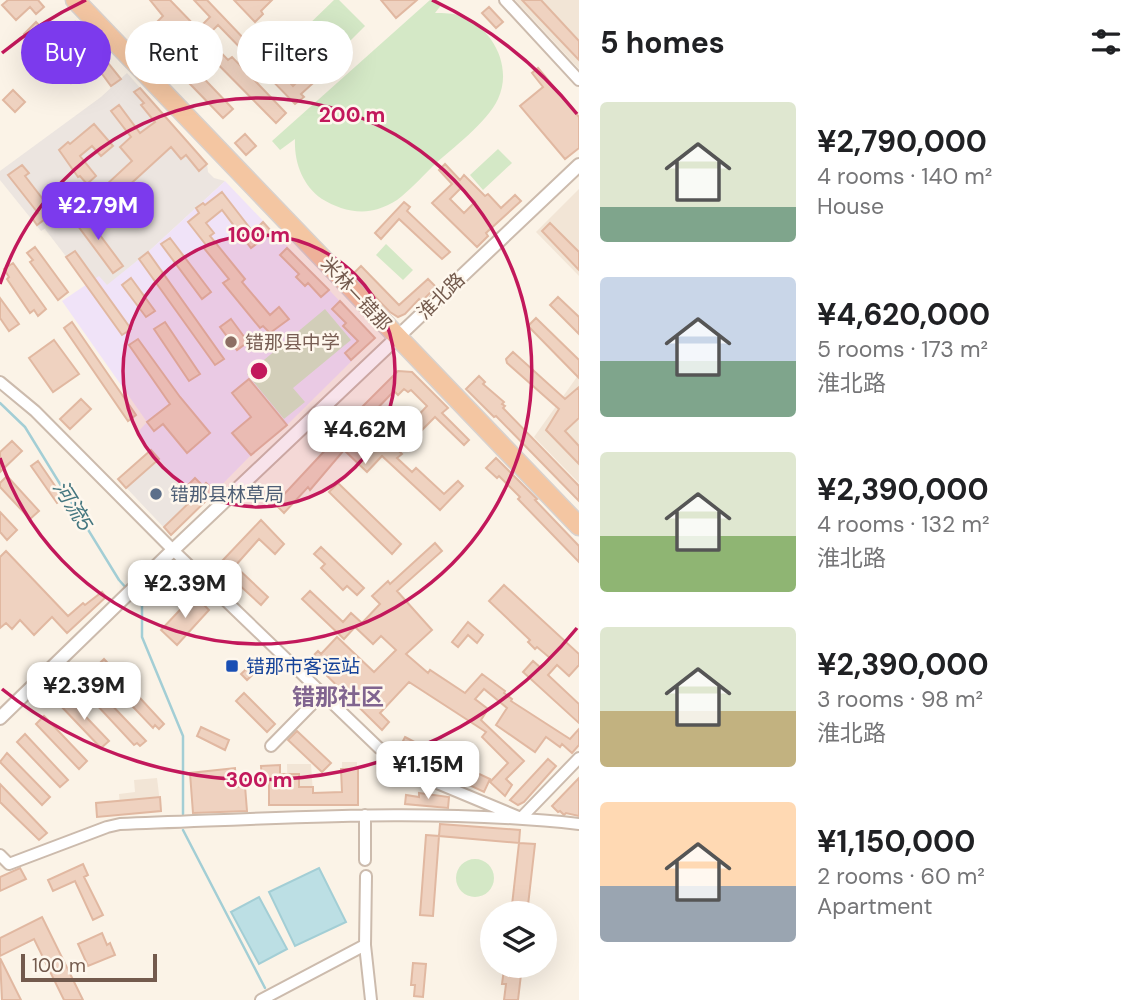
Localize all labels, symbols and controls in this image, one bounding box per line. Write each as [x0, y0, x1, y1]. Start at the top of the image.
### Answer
chip: Buy [21, 21, 111, 84]
chip: Rent [125, 21, 223, 84]
chip: Filters [237, 21, 353, 84]
text: 5 homes [600, 23, 725, 62]
icon: filters [1087, 23, 1125, 61]
text: 200 m [319, 101, 385, 129]
text: ¥2,790,000 [817, 122, 987, 161]
icon: home [656, 130, 740, 214]
text: 4 rooms · 140 m² [817, 161, 992, 191]
pin: ¥2.79M [41, 182, 155, 242]
text: ¥2.79M [58, 190, 138, 220]
text: House [817, 191, 884, 221]
text: 100 m [228, 221, 290, 249]
street label: 米林—错那 [315, 252, 397, 336]
street label: 淮北路 [412, 267, 470, 325]
text: ¥4,620,000 [817, 295, 990, 334]
icon: home [656, 305, 740, 389]
place label: 错那县中学 [245, 330, 340, 355]
marker: 错那县中学 [223, 334, 239, 350]
text: 5 rooms · 173 m² [817, 334, 988, 364]
centre of rings [247, 359, 271, 383]
text: 淮北路 [817, 368, 886, 398]
pin: ¥4.62M [308, 406, 422, 466]
text: ¥4.62M [324, 414, 407, 444]
text: ¥2,390,000 [817, 470, 989, 509]
water label: 河流5 [47, 475, 99, 537]
icon: home [656, 480, 740, 564]
place label: 错那县林草局 [170, 482, 284, 507]
marker: 错那县林草局 [148, 486, 164, 502]
text: 4 rooms · 132 m² [817, 509, 989, 539]
text: 淮北路 [817, 543, 886, 573]
pin: ¥2.39M [128, 560, 242, 620]
text: ¥2.39M [144, 568, 226, 598]
text: ¥2,390,000 [817, 645, 989, 684]
place label: 错那市客运站 [246, 654, 360, 679]
icon: home [656, 655, 740, 739]
marker: 错那市客运站 [224, 658, 240, 674]
pin: ¥2.39M [27, 662, 141, 722]
text: ¥2.39M [43, 670, 125, 700]
district label: 错那社区 [292, 682, 384, 712]
text: 3 rooms · 98 m² [817, 684, 983, 714]
text: 淮北路 [817, 718, 886, 748]
pin: ¥1.15M [371, 742, 485, 801]
text: ¥1.15M [392, 749, 464, 779]
text: 300 m [226, 766, 292, 794]
text: ¥1,150,000 [817, 822, 975, 861]
icon: home [656, 830, 740, 914]
text: 2 rooms · 60 m² [817, 861, 985, 891]
text: Apartment [817, 891, 932, 921]
map controls [480, 901, 557, 978]
button: layers [480, 901, 557, 978]
scale bar [21, 951, 158, 983]
text: 100 m [32, 953, 86, 978]

